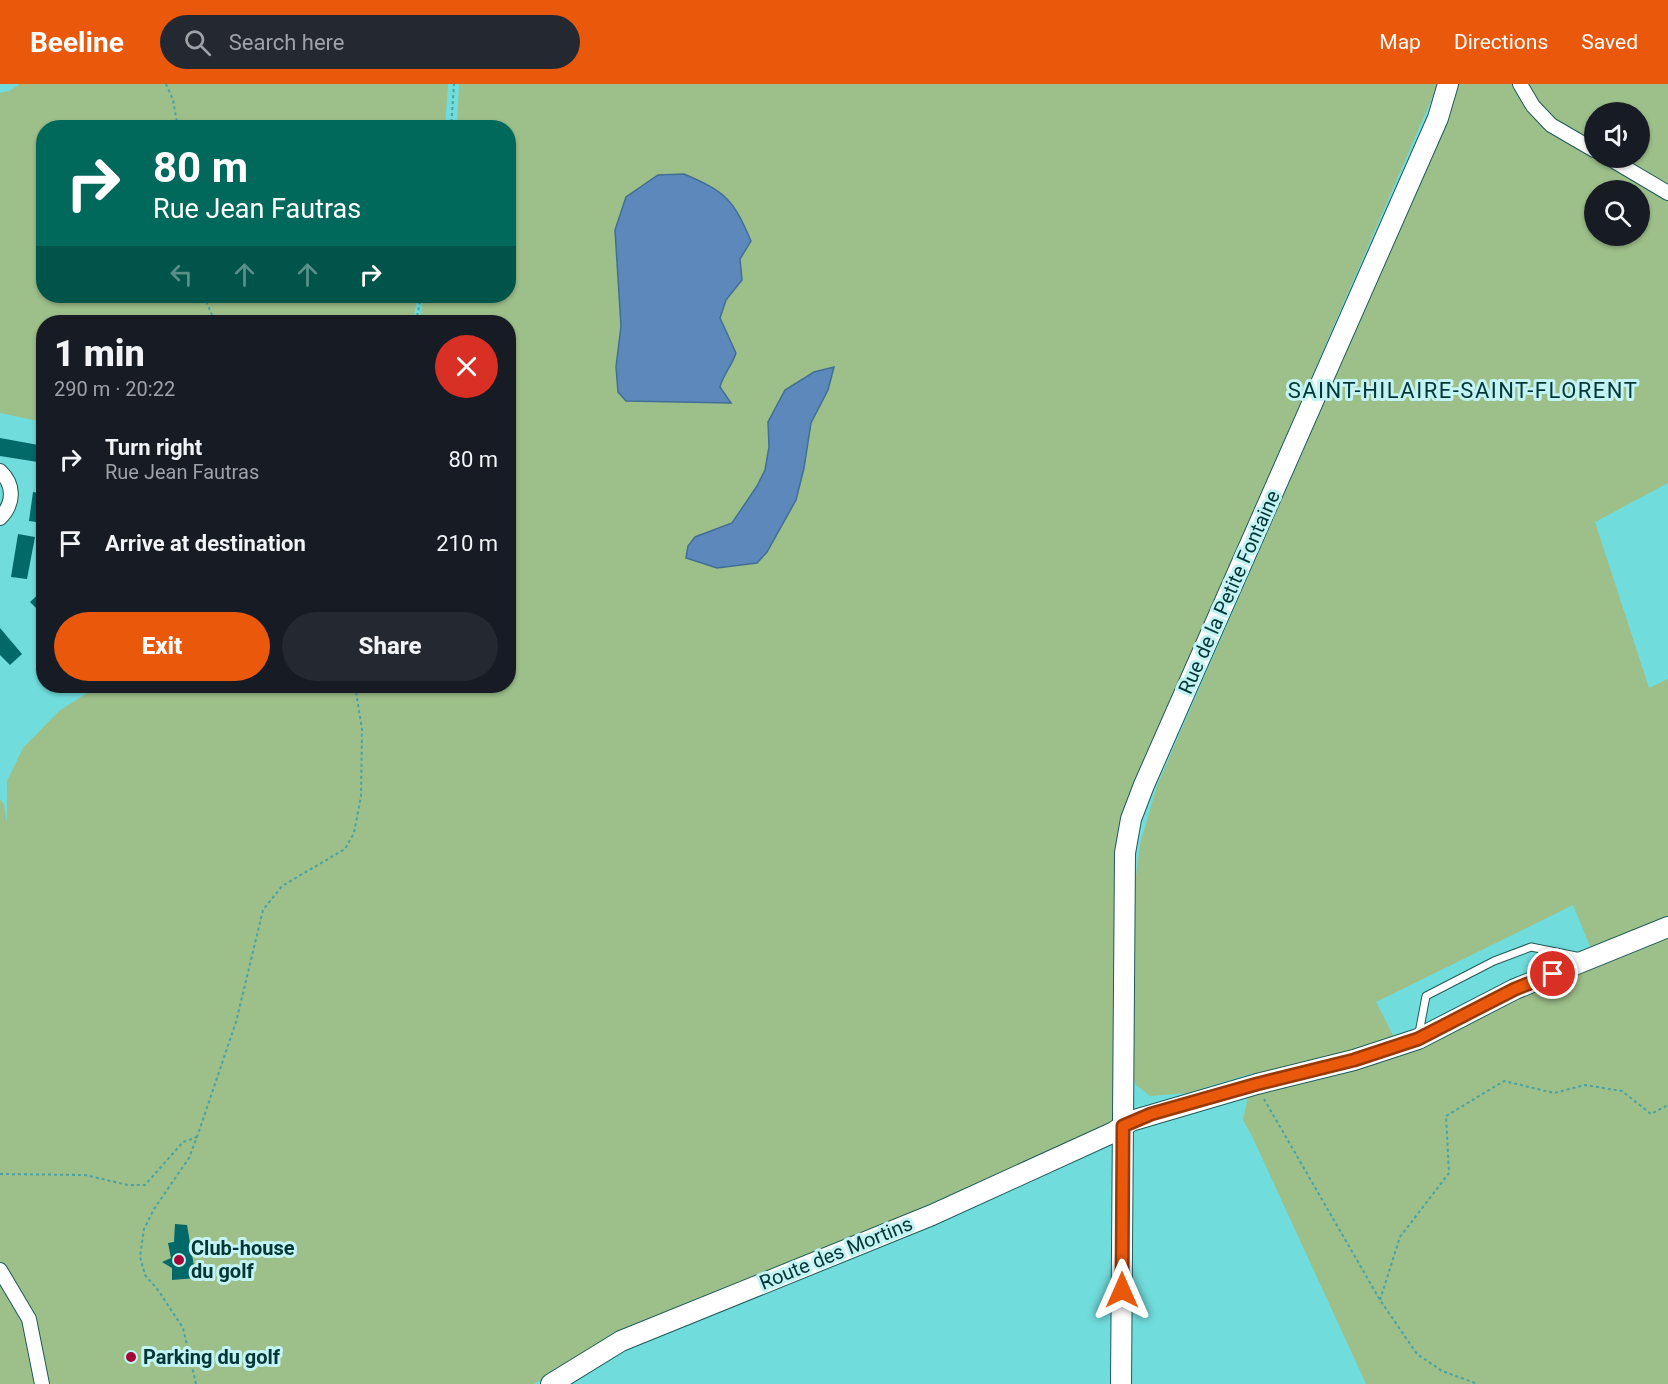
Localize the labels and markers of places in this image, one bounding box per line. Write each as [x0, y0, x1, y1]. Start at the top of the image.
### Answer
pin [1527, 948, 1578, 999]
place label: Club-house du golf [191, 1236, 295, 1283]
marker: Club-house du golf [172, 1253, 186, 1267]
place label: Parking du golf [143, 1345, 281, 1369]
marker: Parking du golf [124, 1350, 138, 1364]

